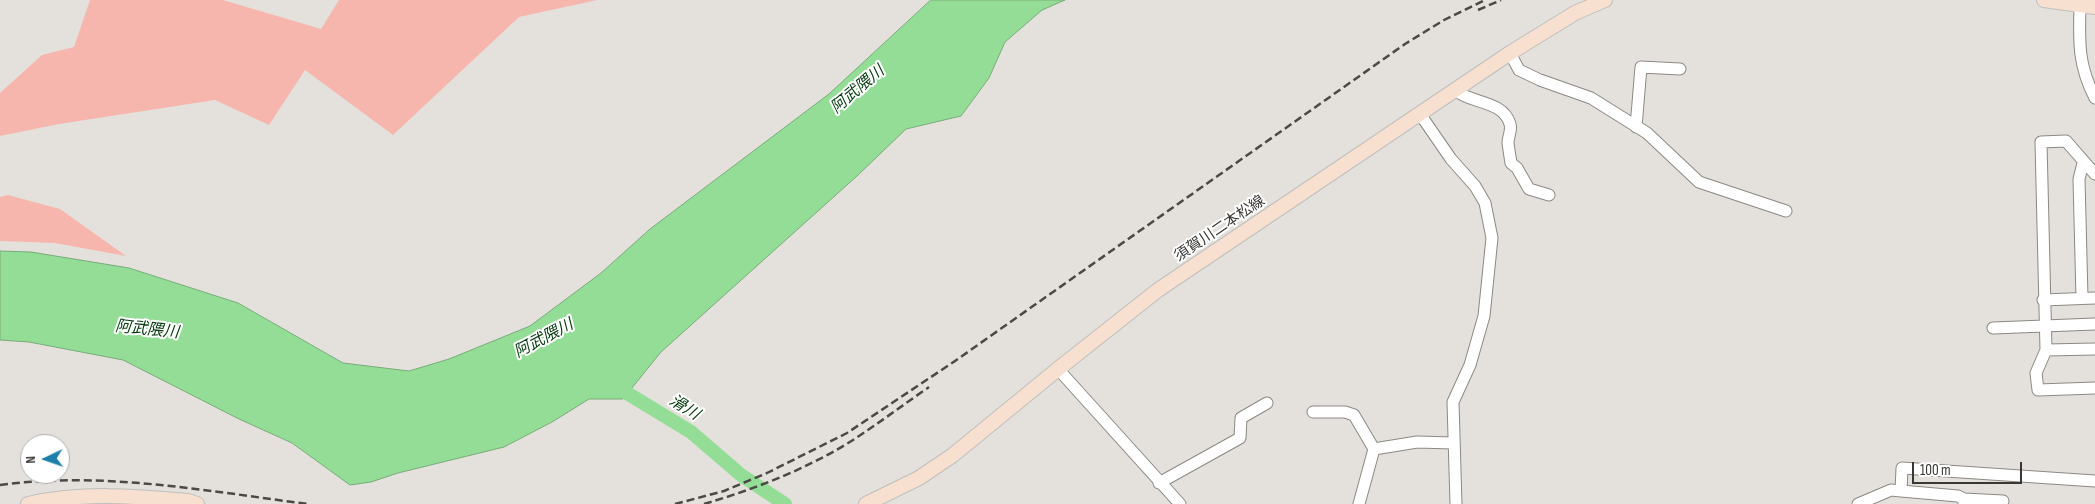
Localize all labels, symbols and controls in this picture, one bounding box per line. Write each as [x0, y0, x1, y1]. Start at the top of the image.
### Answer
water label: 阿武隈川 [827, 62, 889, 118]
street label: 須賀川二本松線 [1171, 192, 1269, 266]
water label: 阿武隈川 [511, 316, 577, 362]
water label: 阿武隈川 [114, 317, 180, 343]
water label: 滑川 [665, 391, 703, 425]
north arrow [20, 434, 70, 484]
scale bar [1915, 452, 2025, 484]
text: N [22, 456, 39, 464]
text: 100 m [1920, 461, 1951, 480]

